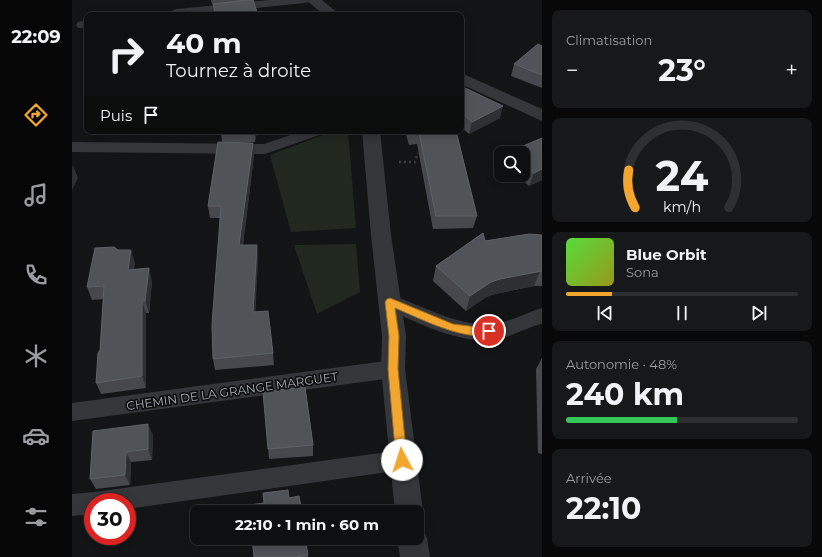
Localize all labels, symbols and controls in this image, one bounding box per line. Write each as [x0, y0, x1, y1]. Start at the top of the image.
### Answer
text: 22:09 [11, 26, 61, 48]
text: 40 m [166, 26, 242, 60]
icon: right [100, 28, 152, 80]
text: Climatisation [566, 32, 652, 48]
text: 23° [658, 52, 706, 89]
text: − [566, 57, 579, 84]
text: + [785, 57, 798, 84]
text: Tournez à droite [166, 60, 311, 82]
icon: directions [22, 101, 50, 129]
icon: arrive [140, 104, 162, 126]
text: Puis [100, 106, 132, 125]
map controls [494, 146, 530, 182]
button: search [494, 146, 530, 182]
text: 24 [656, 151, 709, 201]
icon: music [22, 181, 50, 209]
text: km/h [663, 198, 701, 216]
text: Blue Orbit [626, 245, 706, 264]
icon: phone [22, 261, 50, 289]
text: Sona [626, 264, 659, 280]
icon: previous [594, 302, 616, 324]
icon: pause [671, 302, 693, 324]
icon: next [748, 302, 770, 324]
pin [472, 314, 506, 348]
icon: arrive [478, 320, 500, 342]
icon: climate [22, 342, 50, 370]
text: Autonomie · 48% [566, 356, 677, 372]
street label: CHEMIN DE LA GRANGE MARGUET [125, 369, 339, 413]
text: 240 km [566, 376, 684, 413]
icon: car [22, 422, 50, 450]
position arrow [381, 439, 423, 481]
text: Arrivée [566, 470, 612, 486]
text: 22:10 [566, 490, 641, 527]
speed limit sign: 30 [84, 493, 136, 545]
icon: filters [22, 503, 50, 531]
text: 22:10 · 1 min · 60 m [235, 515, 379, 534]

